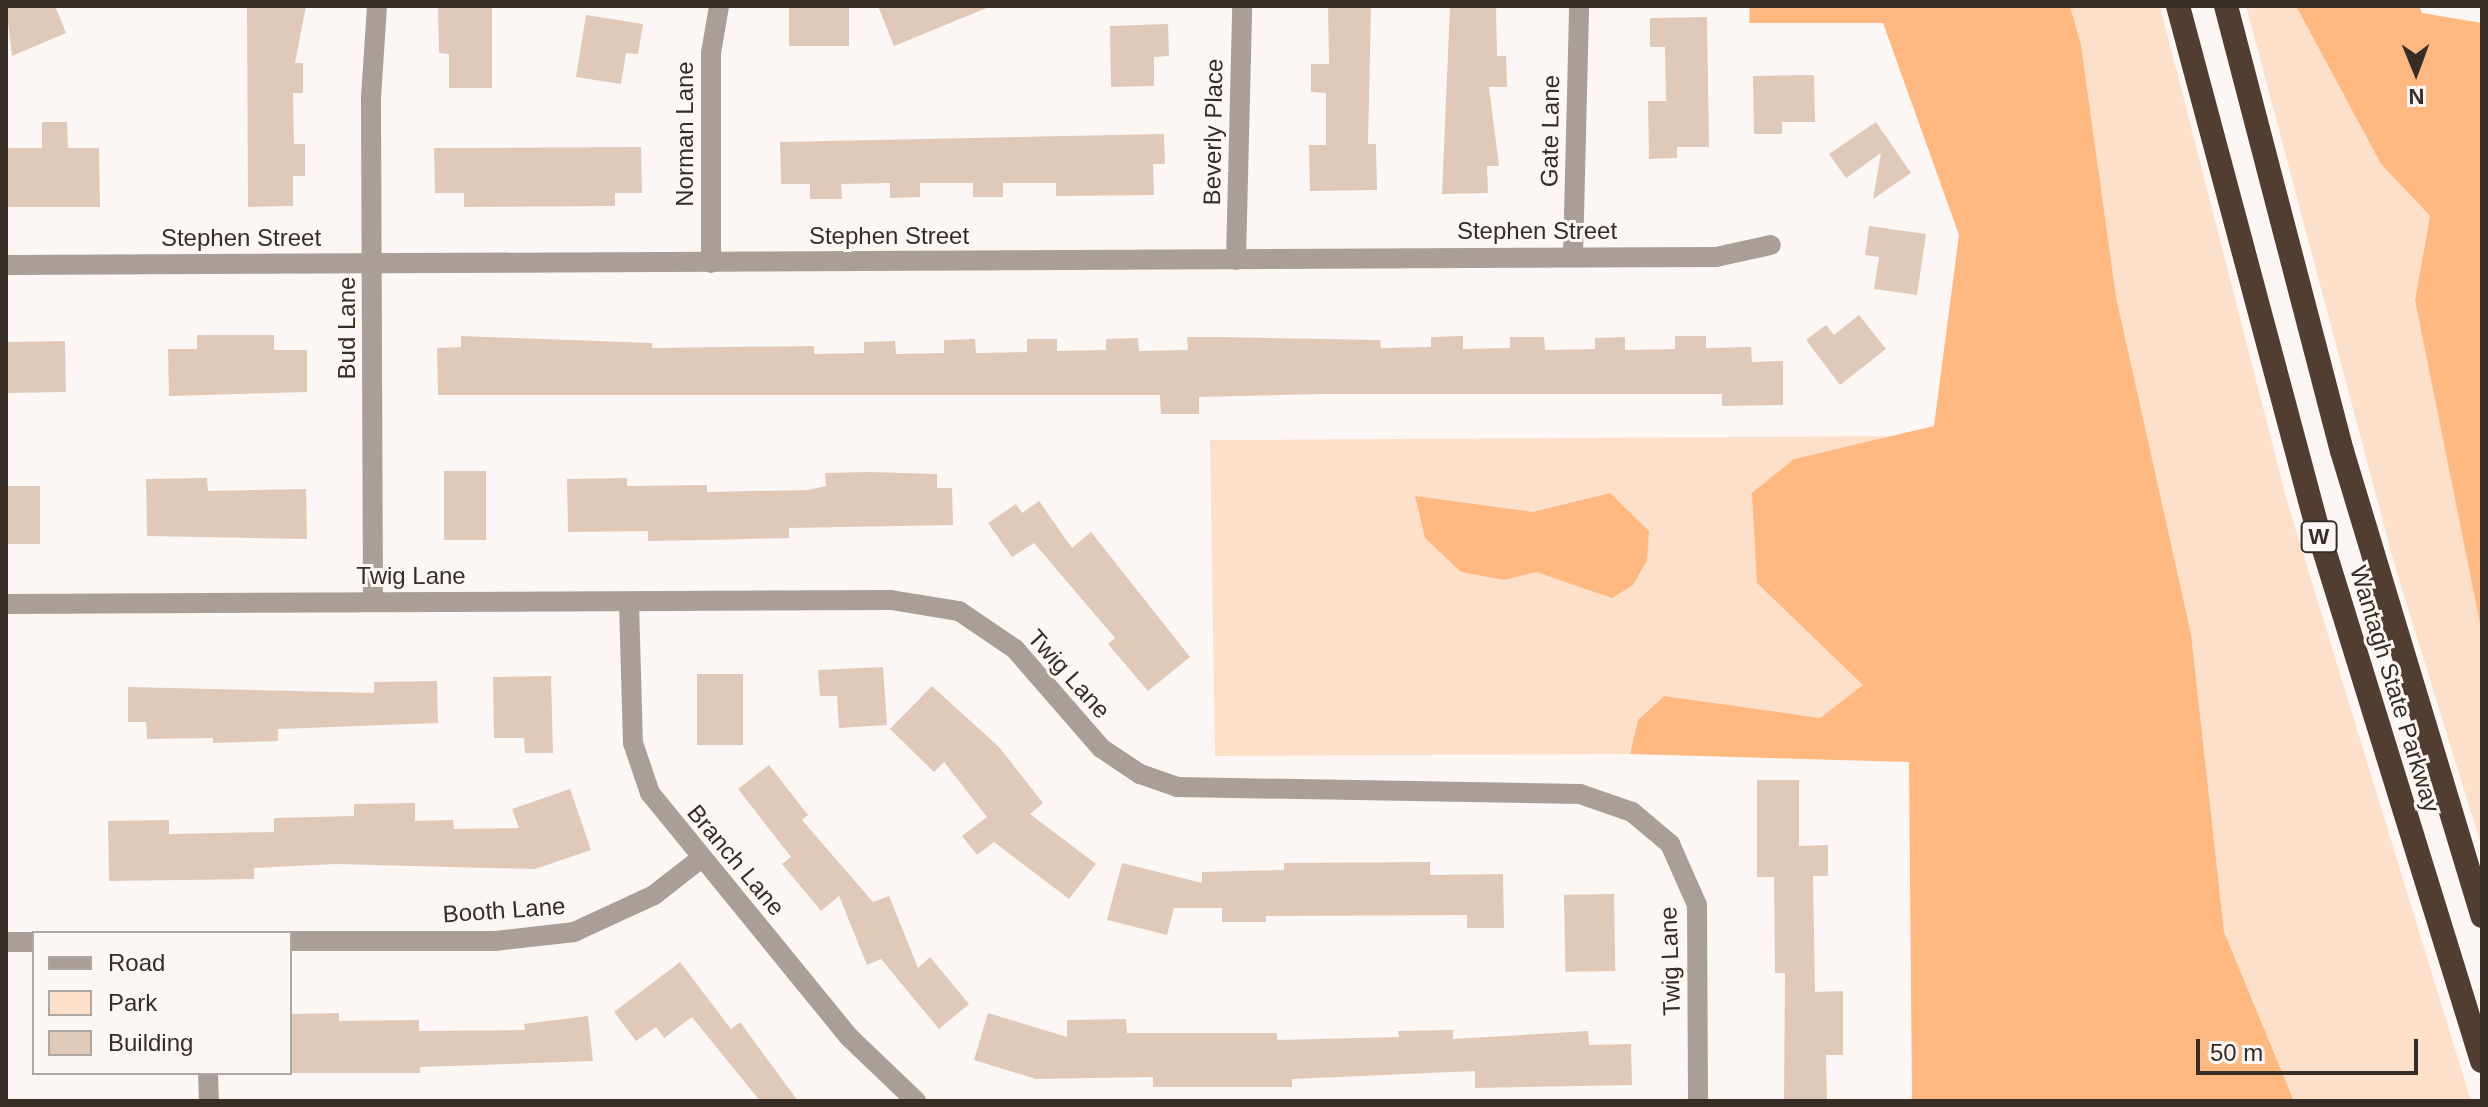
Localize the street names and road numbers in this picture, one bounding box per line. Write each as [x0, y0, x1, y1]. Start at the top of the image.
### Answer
street label: Beverly Place [1197, 58, 1229, 206]
street label: Norman Lane [671, 61, 699, 207]
street label: Gate Lane [1535, 75, 1565, 187]
street label: Stephen Street [1457, 217, 1617, 245]
street label: Stephen Street [809, 222, 969, 250]
street label: Stephen Street [161, 224, 321, 252]
street label: Bud Lane [333, 277, 361, 379]
road number: W [2299, 519, 2339, 555]
street label: Twig Lane [356, 562, 466, 590]
street label: Wantagh State Parkway [2344, 562, 2446, 816]
street label: Twig Lane [1022, 624, 1116, 724]
street label: Branch Lane [681, 799, 791, 921]
street label: Booth Lane [442, 891, 566, 929]
street label: Twig Lane [1654, 906, 1686, 1016]

